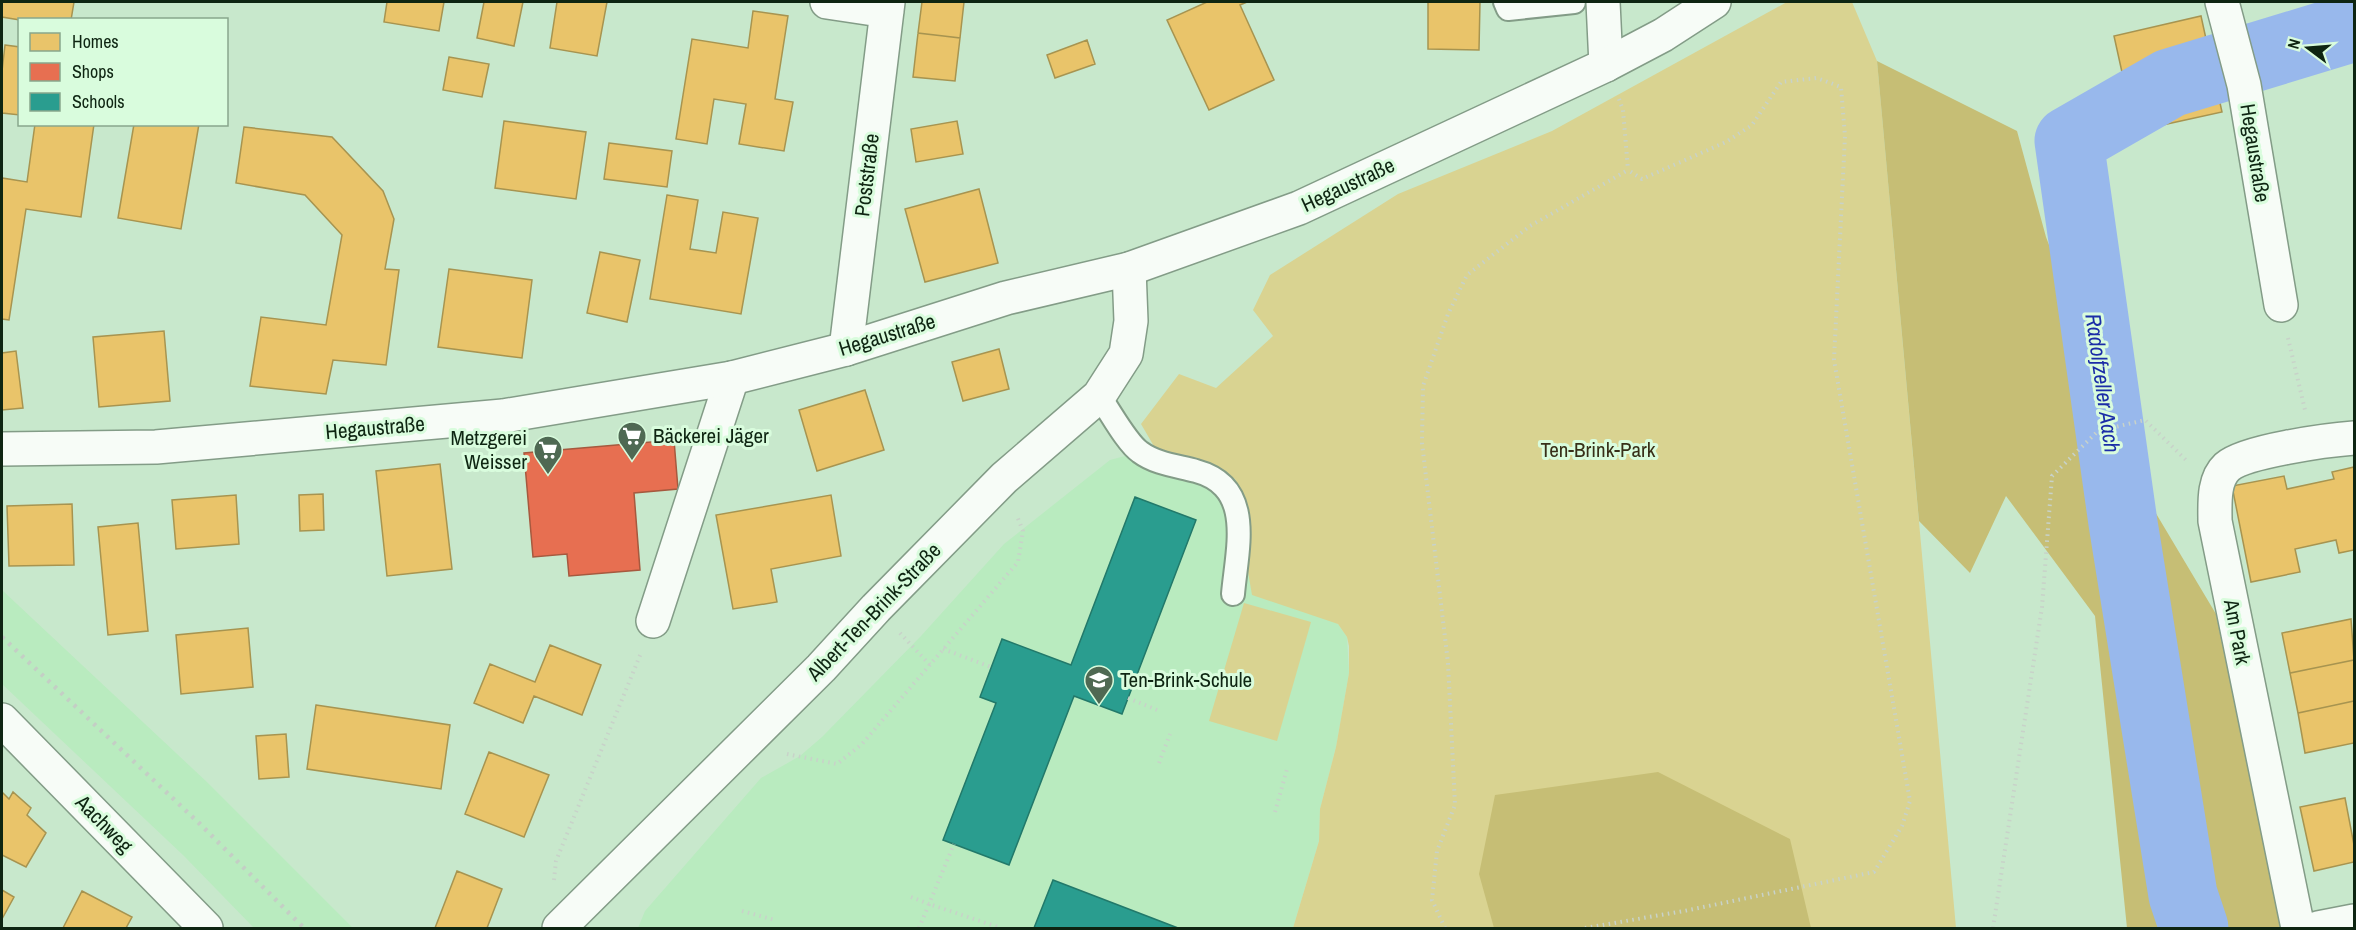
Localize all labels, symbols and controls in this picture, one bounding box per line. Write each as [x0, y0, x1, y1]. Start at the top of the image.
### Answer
legend [18, 18, 228, 126]
north arrow [2278, 18, 2338, 78]
text: Homes [72, 29, 119, 54]
text: N [2282, 36, 2305, 51]
text: Shops [72, 59, 114, 84]
text: Schools [72, 89, 125, 114]
street label: Hegaustraße [2233, 101, 2278, 204]
street label: Poststraße [847, 132, 886, 218]
street label: Hegaustraße [1297, 150, 1399, 219]
street label: Hegaustraße [835, 306, 939, 363]
water label: Radolfzeller Aach [2078, 312, 2128, 454]
street label: Hegaustraße [324, 409, 426, 446]
supermarket icon: Bäckerei Jäger [616, 420, 648, 462]
place label: Bäckerei Jäger [653, 421, 769, 450]
place label: Metzgerei Weisser [450, 423, 527, 476]
supermarket icon: Metzgerei Weisser [532, 434, 564, 476]
park label: Ten-Brink-Park [1541, 435, 1656, 464]
street label: Albert-Ten-Brink-Straße [799, 536, 947, 688]
street label: Am Park [2217, 596, 2258, 667]
school or university icon: Ten-Brink-Schule [1083, 664, 1115, 706]
place label: Ten-Brink-Schule [1120, 665, 1252, 694]
street label: Aachweg [69, 787, 140, 860]

